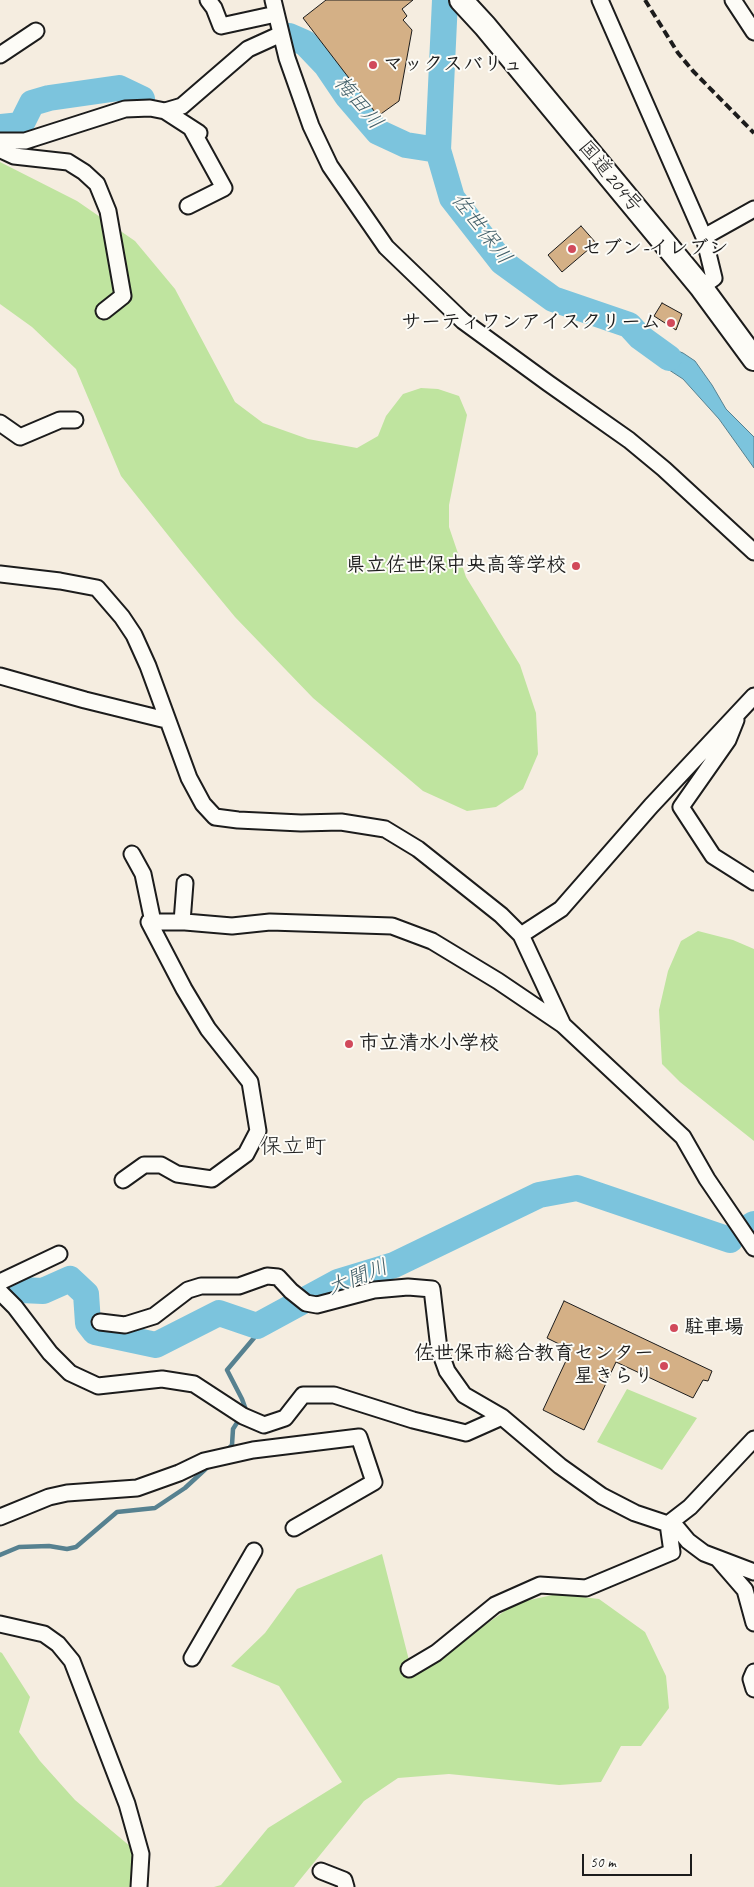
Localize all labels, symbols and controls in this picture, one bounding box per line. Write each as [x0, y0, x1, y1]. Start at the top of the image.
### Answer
place label: マックスバリュ [383, 53, 523, 77]
marker: マックスバリュ [367, 59, 379, 71]
water label: 梅田川 [328, 71, 388, 135]
street label: 国道204号 [573, 136, 647, 218]
water label: 佐世保川 [445, 188, 517, 270]
place label: セブン-イレブン [582, 237, 729, 261]
marker: セブン-イレブン [566, 243, 578, 255]
place label: サーティワンアイスクリーム [401, 311, 661, 335]
marker: サーティワンアイスクリーム [665, 317, 677, 329]
place label: 県立佐世保中央高等学校 [346, 554, 566, 578]
marker: 県立佐世保中央高等学校 [570, 560, 582, 572]
place label: 市立清水小学校 [359, 1032, 499, 1056]
marker: 市立清水小学校 [343, 1038, 355, 1050]
district label: 保立町 [260, 1134, 326, 1160]
water label: 大聞川 [324, 1255, 392, 1301]
place label: 駐車場 [684, 1316, 744, 1340]
marker: 駐車場 [668, 1322, 680, 1334]
place label: 佐世保市総合教育センター 星きらり [414, 1342, 654, 1389]
marker: 佐世保市総合教育センター 星きらり [658, 1360, 670, 1372]
scale bar [584, 1844, 694, 1876]
text: 50 m [590, 1853, 616, 1872]

